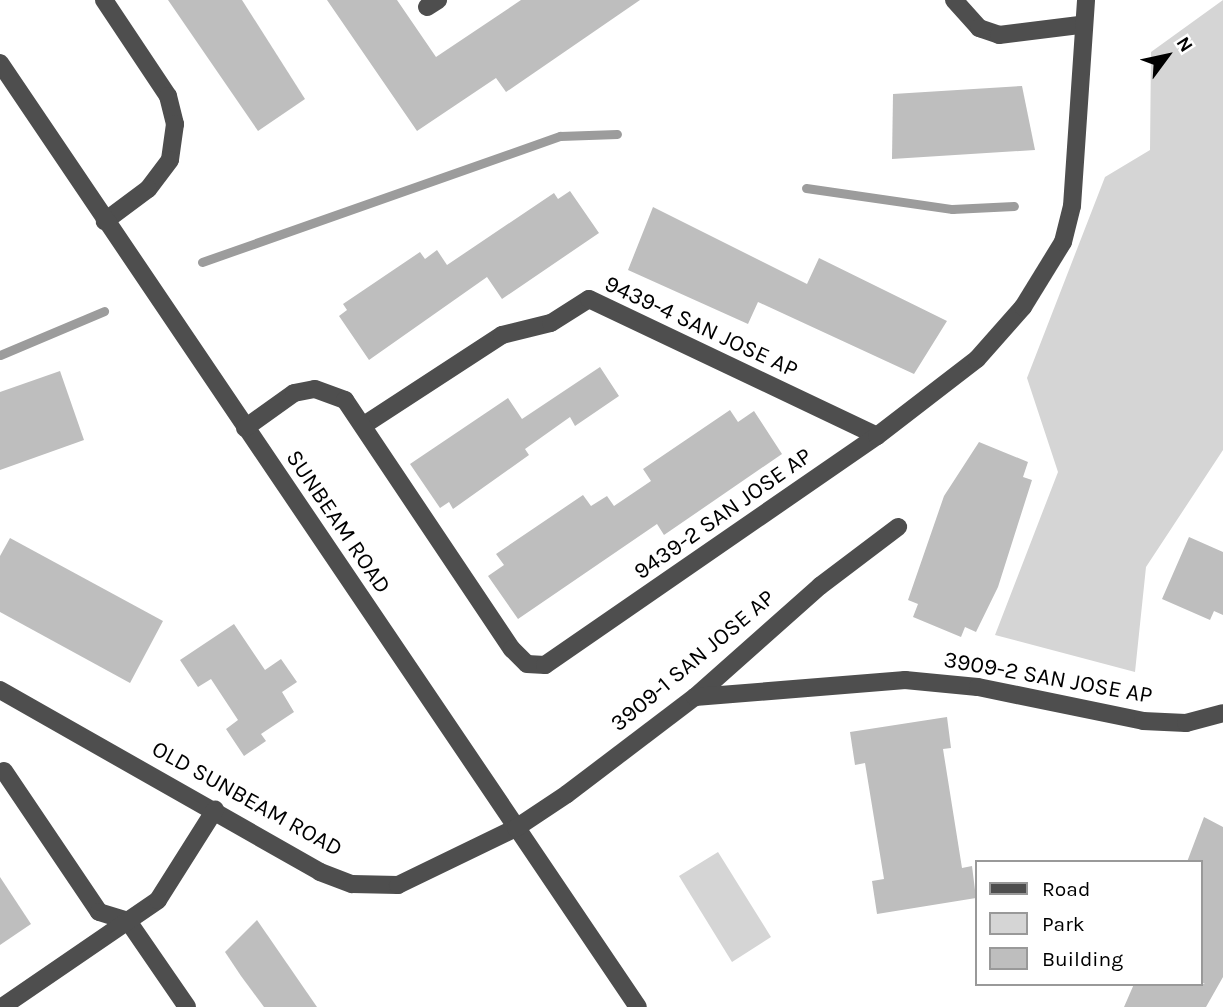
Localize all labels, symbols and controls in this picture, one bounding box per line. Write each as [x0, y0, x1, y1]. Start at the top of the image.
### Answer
north arrow [1132, 21, 1202, 91]
text: N [1172, 33, 1198, 56]
street label: 9439-4 SAN JOSE AP [600, 270, 802, 384]
street label: 9439-2 SAN JOSE AP [629, 442, 817, 586]
street label: SUNBEAM ROAD [280, 445, 396, 599]
street label: 3909-1 SAN JOSE AP [605, 584, 781, 738]
street label: 3909-2 SAN JOSE AP [942, 646, 1154, 710]
street label: OLD SUNBEAM ROAD [147, 735, 347, 863]
legend [974, 860, 1202, 986]
text: Road [1042, 877, 1090, 901]
text: Park [1042, 912, 1085, 936]
text: Building [1042, 947, 1123, 971]

